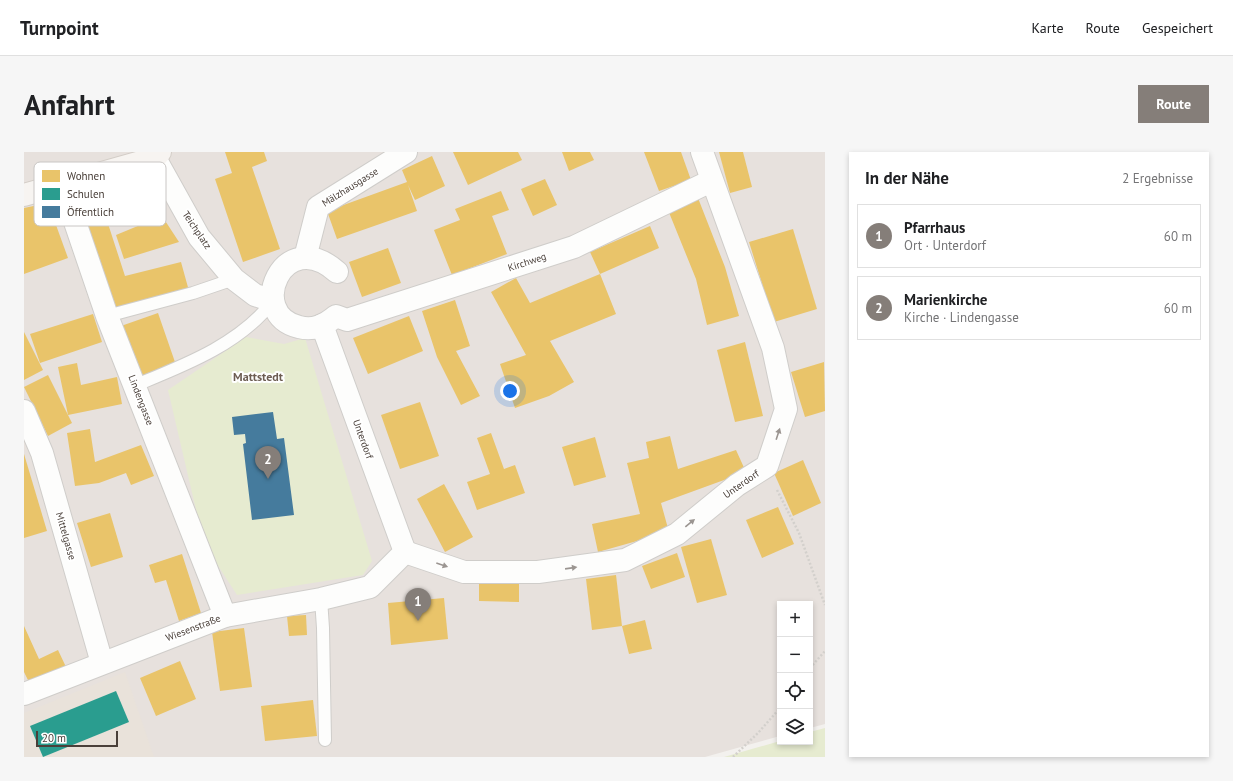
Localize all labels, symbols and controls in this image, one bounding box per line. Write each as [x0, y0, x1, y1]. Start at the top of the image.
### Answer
text: Turnpoint [20, 16, 99, 40]
text: Karte [1032, 19, 1064, 37]
text: Route [1086, 19, 1120, 37]
text: Gespeichert [1142, 19, 1213, 37]
button: Route [1138, 85, 1209, 123]
text: Anfahrt [24, 86, 115, 123]
legend [34, 162, 166, 226]
street label: Mälzhausgasse [319, 164, 381, 210]
text: In der Nähe [865, 167, 949, 189]
text: Wohnen [67, 169, 105, 183]
text: 2 Ergebnisse [1122, 170, 1193, 187]
text: Schulen [67, 187, 105, 201]
text: Öffentlich [67, 205, 114, 219]
street label: Teichplatz [180, 208, 214, 252]
text: Pfarrhaus [904, 218, 965, 237]
text: 1 [875, 228, 883, 245]
text: 60 m [1164, 228, 1192, 245]
text: Ort · Unterdorf [904, 237, 986, 254]
street label: Kirchweg [506, 250, 548, 274]
text: Marienkirche [904, 290, 988, 309]
text: 2 [875, 300, 883, 317]
text: 60 m [1164, 300, 1192, 317]
text: Kirche · Lindengasse [904, 309, 1019, 326]
district label: Mattstedt [233, 369, 284, 384]
street label: Lindengasse [125, 373, 157, 427]
your location [500, 381, 520, 401]
street label: Unterdorf [350, 417, 376, 461]
one-way arrow [775, 427, 781, 439]
pin: 2 [255, 446, 281, 479]
street label: Unterdorf [720, 466, 762, 501]
street label: Mittelgasse [53, 511, 79, 561]
one-way arrow [685, 519, 695, 528]
one-way arrow [437, 562, 449, 568]
one-way arrow [564, 565, 577, 571]
pin: 1 [405, 588, 431, 621]
map controls [777, 601, 813, 745]
button: + [777, 601, 813, 637]
street label: Wiesenstraße [164, 612, 222, 644]
button: − [777, 637, 813, 673]
button: locate [777, 673, 813, 709]
button: layers [777, 709, 813, 745]
scale bar [36, 729, 118, 748]
text: 20 m [42, 731, 66, 745]

